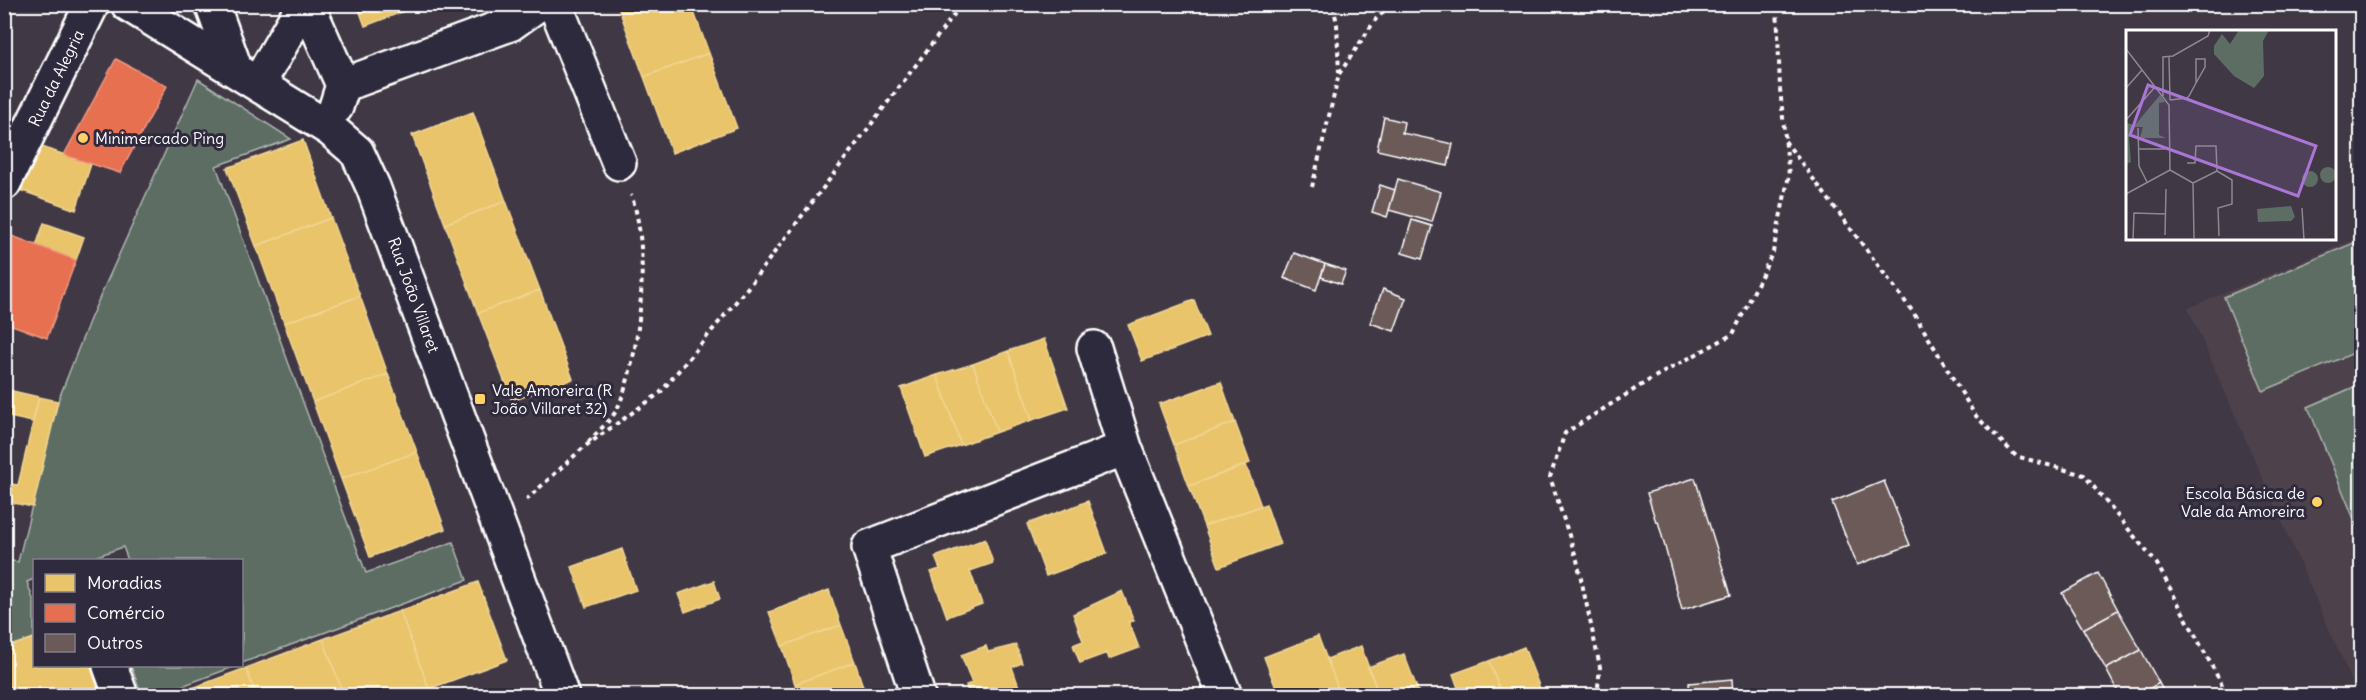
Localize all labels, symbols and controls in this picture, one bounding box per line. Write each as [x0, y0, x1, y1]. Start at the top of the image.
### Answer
street label: Rua da Alegria [24, 26, 88, 130]
inset map [2126, 30, 2336, 240]
place label: Minimercado Ping [95, 128, 224, 148]
marker: Minimercado Ping [76, 131, 90, 145]
street label: Rua João Villaret [384, 235, 444, 356]
place label: Vale Amoreira (R João Villaret 32) [492, 380, 612, 418]
marker: Vale Amoreira (R João Villaret 32) [473, 392, 487, 406]
place label: Escola Básica de Vale da Amoreira [2181, 483, 2305, 521]
marker: Escola Básica de Vale da Amoreira [2310, 495, 2324, 509]
legend [33, 559, 243, 667]
text: Moradias [87, 571, 162, 594]
text: Comércio [87, 601, 165, 624]
text: Outros [87, 631, 143, 654]

